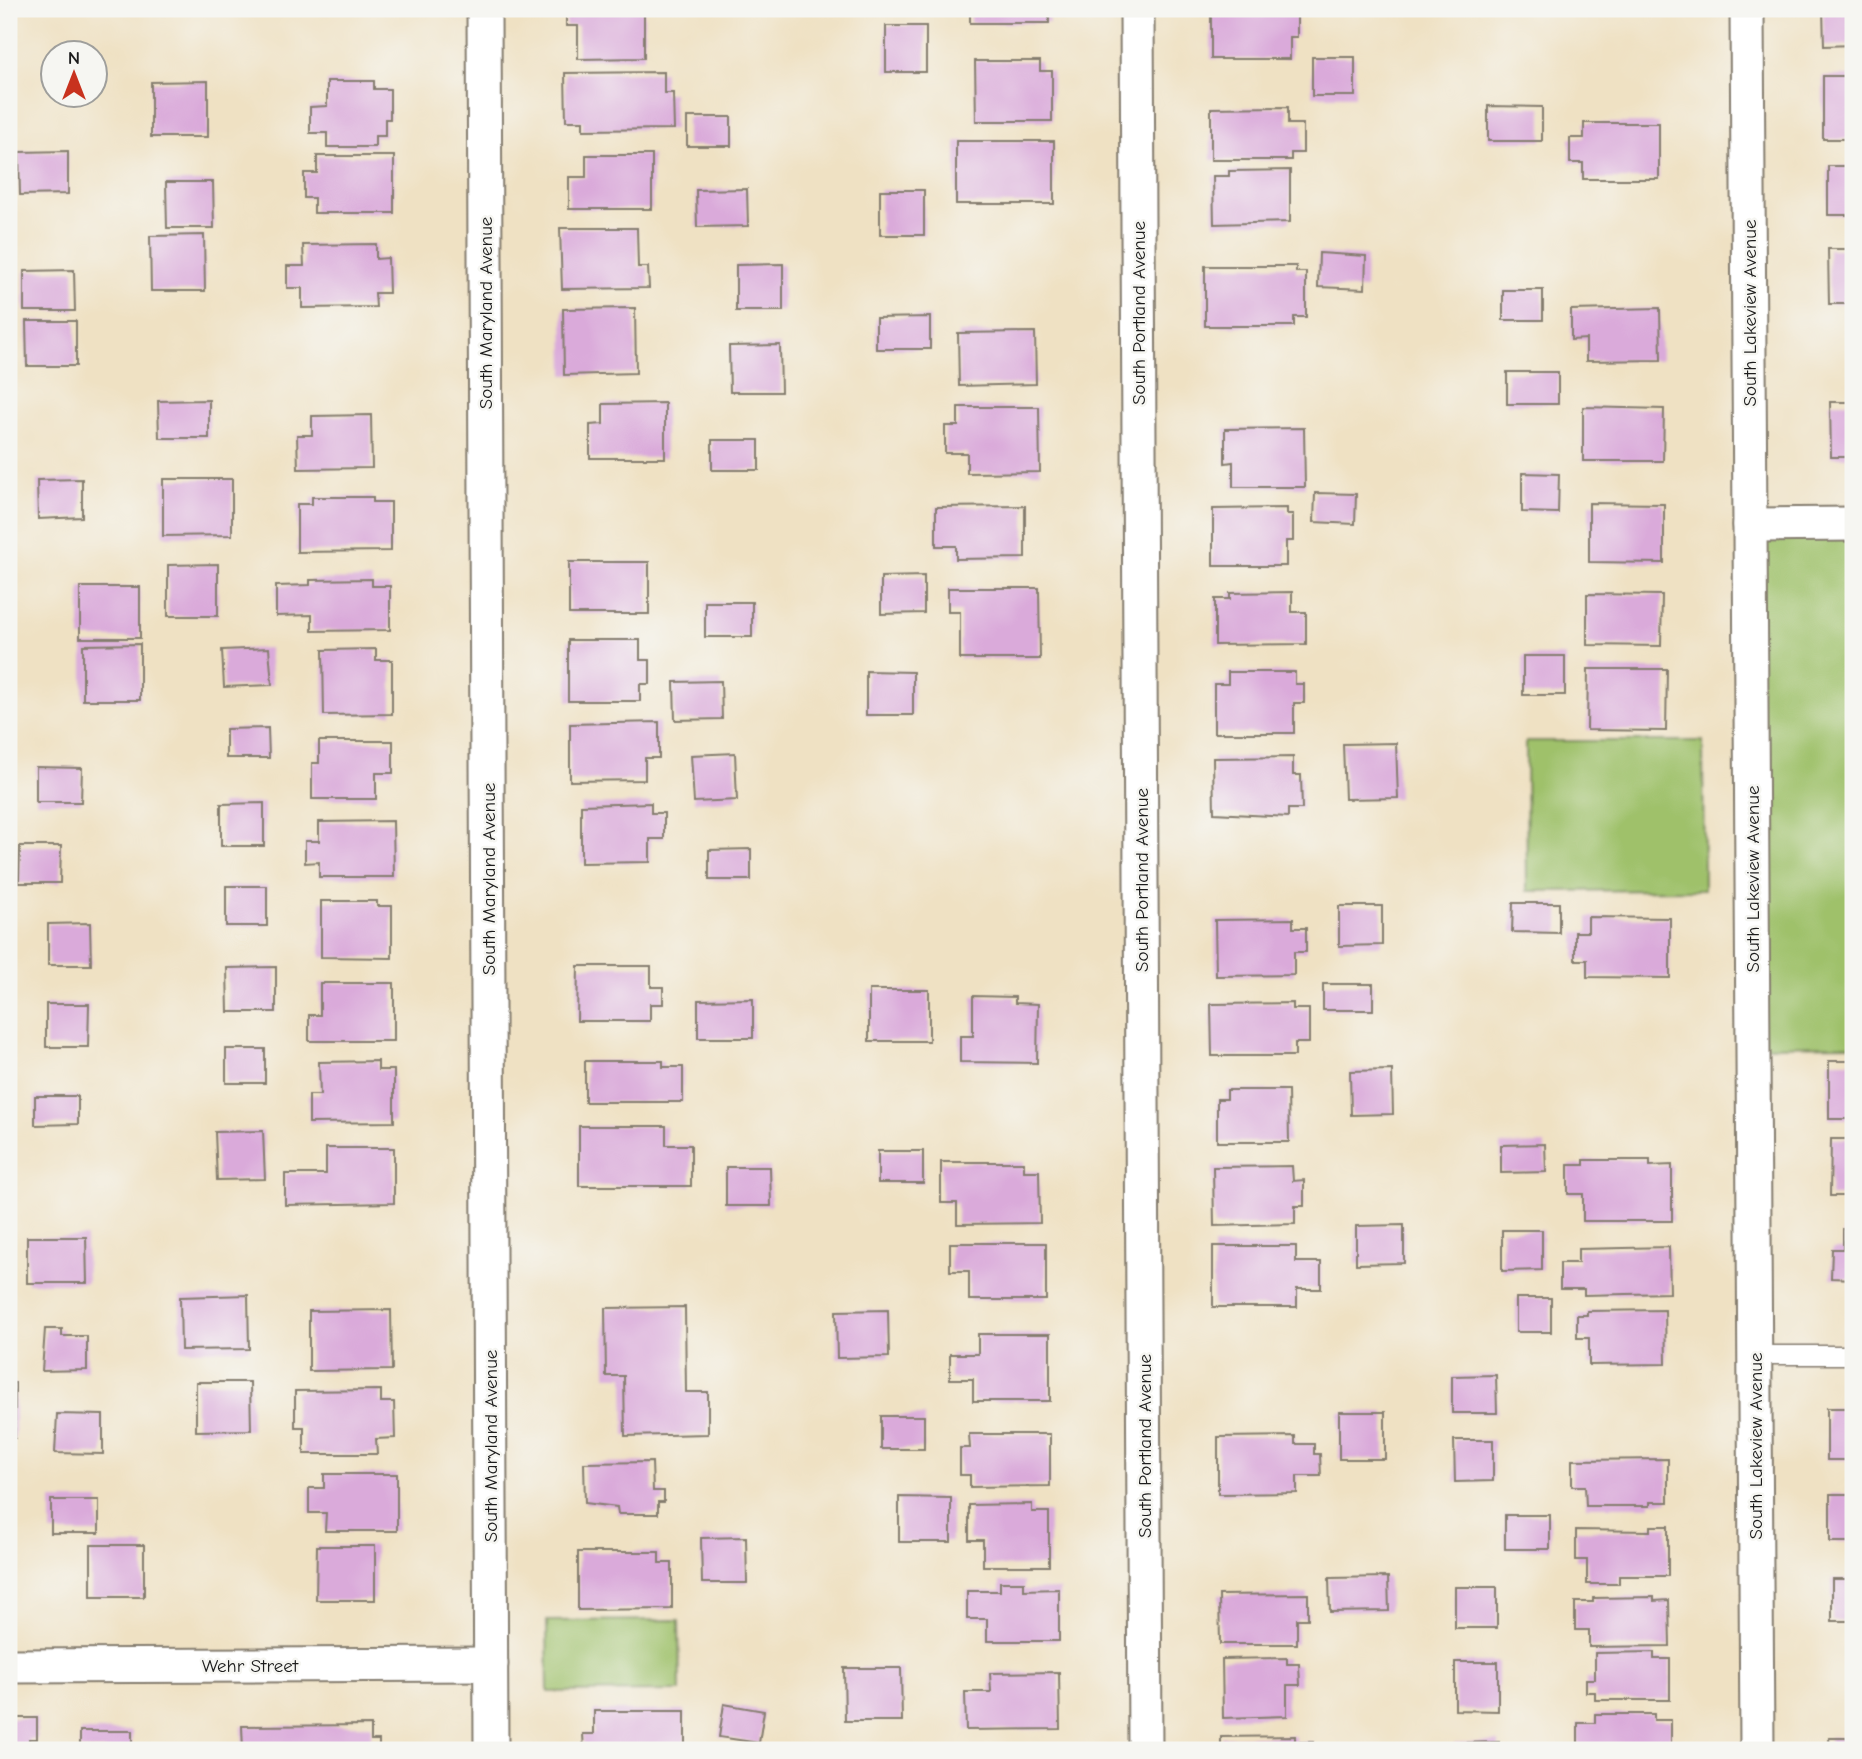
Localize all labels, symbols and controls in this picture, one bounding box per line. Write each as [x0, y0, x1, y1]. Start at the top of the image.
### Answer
north arrow [38, 38, 108, 108]
text: N [68, 47, 80, 69]
street label: South Maryland Avenue [475, 217, 497, 409]
street label: South Lakeview Avenue [1739, 220, 1761, 406]
street label: South Portland Avenue [1128, 221, 1150, 405]
street label: South Maryland Avenue [478, 783, 500, 975]
street label: South Lakeview Avenue [1742, 786, 1764, 972]
street label: South Portland Avenue [1131, 788, 1153, 972]
street label: South Maryland Avenue [480, 1350, 502, 1542]
street label: South Lakeview Avenue [1745, 1353, 1767, 1539]
street label: South Portland Avenue [1134, 1354, 1156, 1538]
street label: Wehr Street [202, 1655, 299, 1677]

